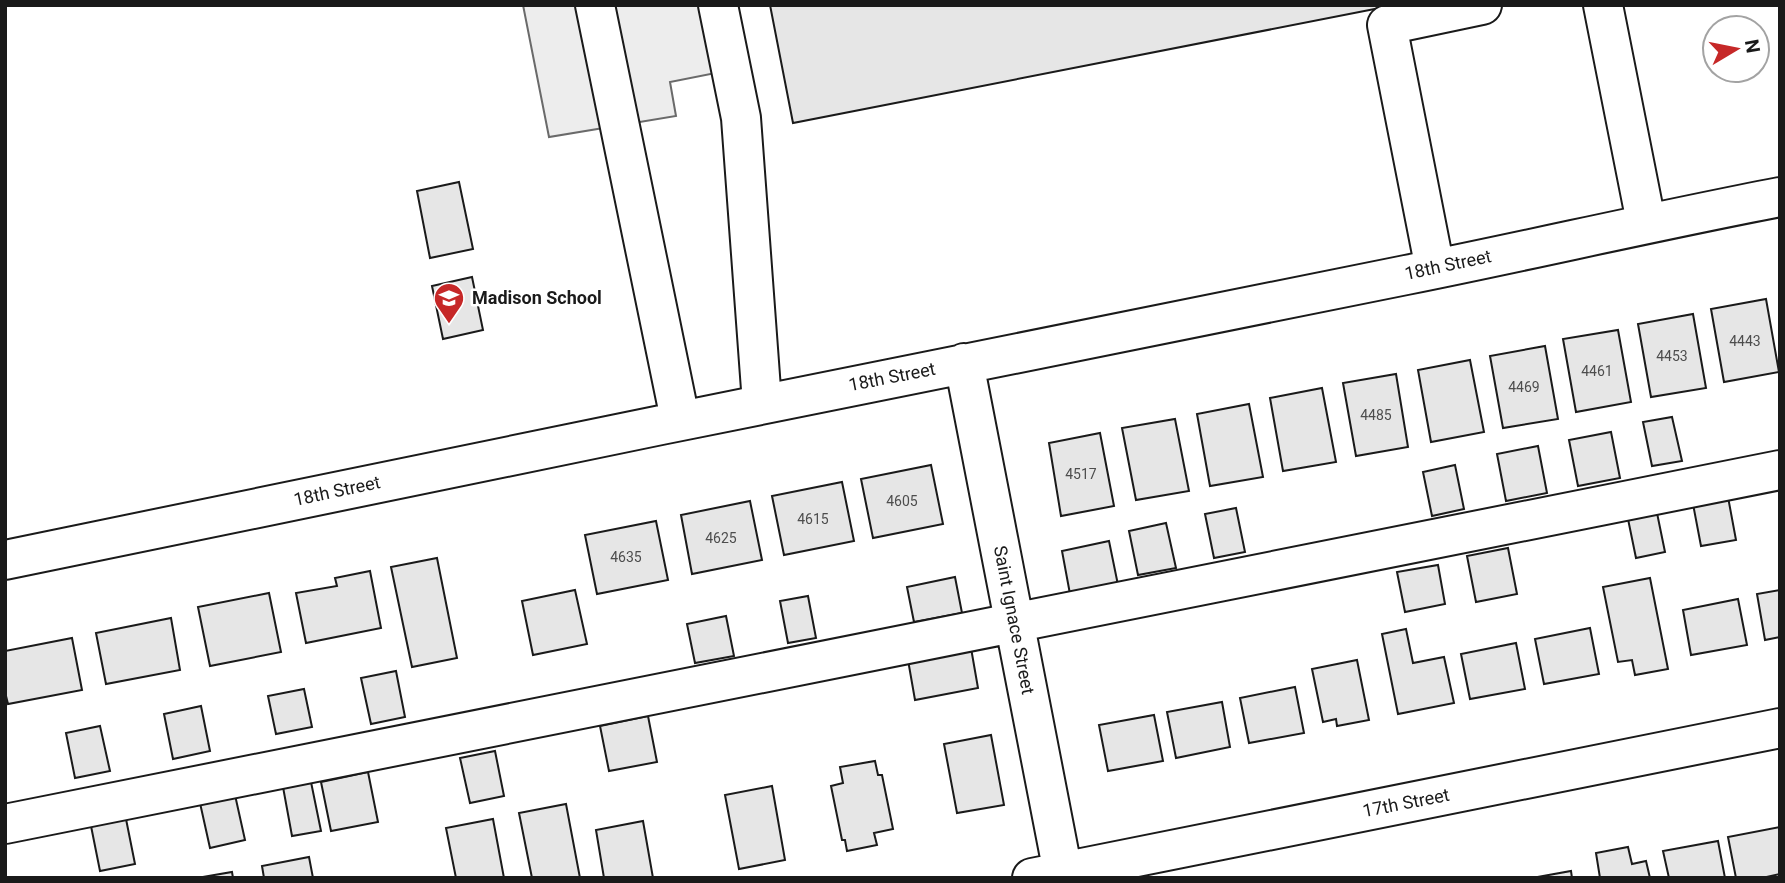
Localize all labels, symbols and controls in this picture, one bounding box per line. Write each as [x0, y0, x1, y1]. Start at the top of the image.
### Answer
north arrow [1701, 14, 1771, 84]
text: N [1740, 38, 1765, 55]
street label: 18th Street [1403, 245, 1493, 284]
school or university icon: Madison School [432, 281, 466, 325]
place label: Madison School [472, 287, 602, 308]
house number: 4443 [1729, 333, 1761, 349]
house number: 4453 [1656, 348, 1688, 364]
street label: 18th Street [847, 358, 937, 395]
house number: 4461 [1581, 363, 1613, 379]
house number: 4469 [1508, 379, 1540, 395]
house number: 4485 [1360, 407, 1392, 423]
house number: 4517 [1065, 466, 1097, 482]
street label: 18th Street [292, 471, 382, 510]
house number: 4605 [886, 493, 918, 509]
house number: 4615 [797, 511, 829, 527]
house number: 4625 [705, 530, 737, 546]
street label: Saint Ignace Street [990, 544, 1039, 696]
house number: 4635 [610, 549, 642, 565]
street label: 17th Street [1361, 784, 1451, 821]

